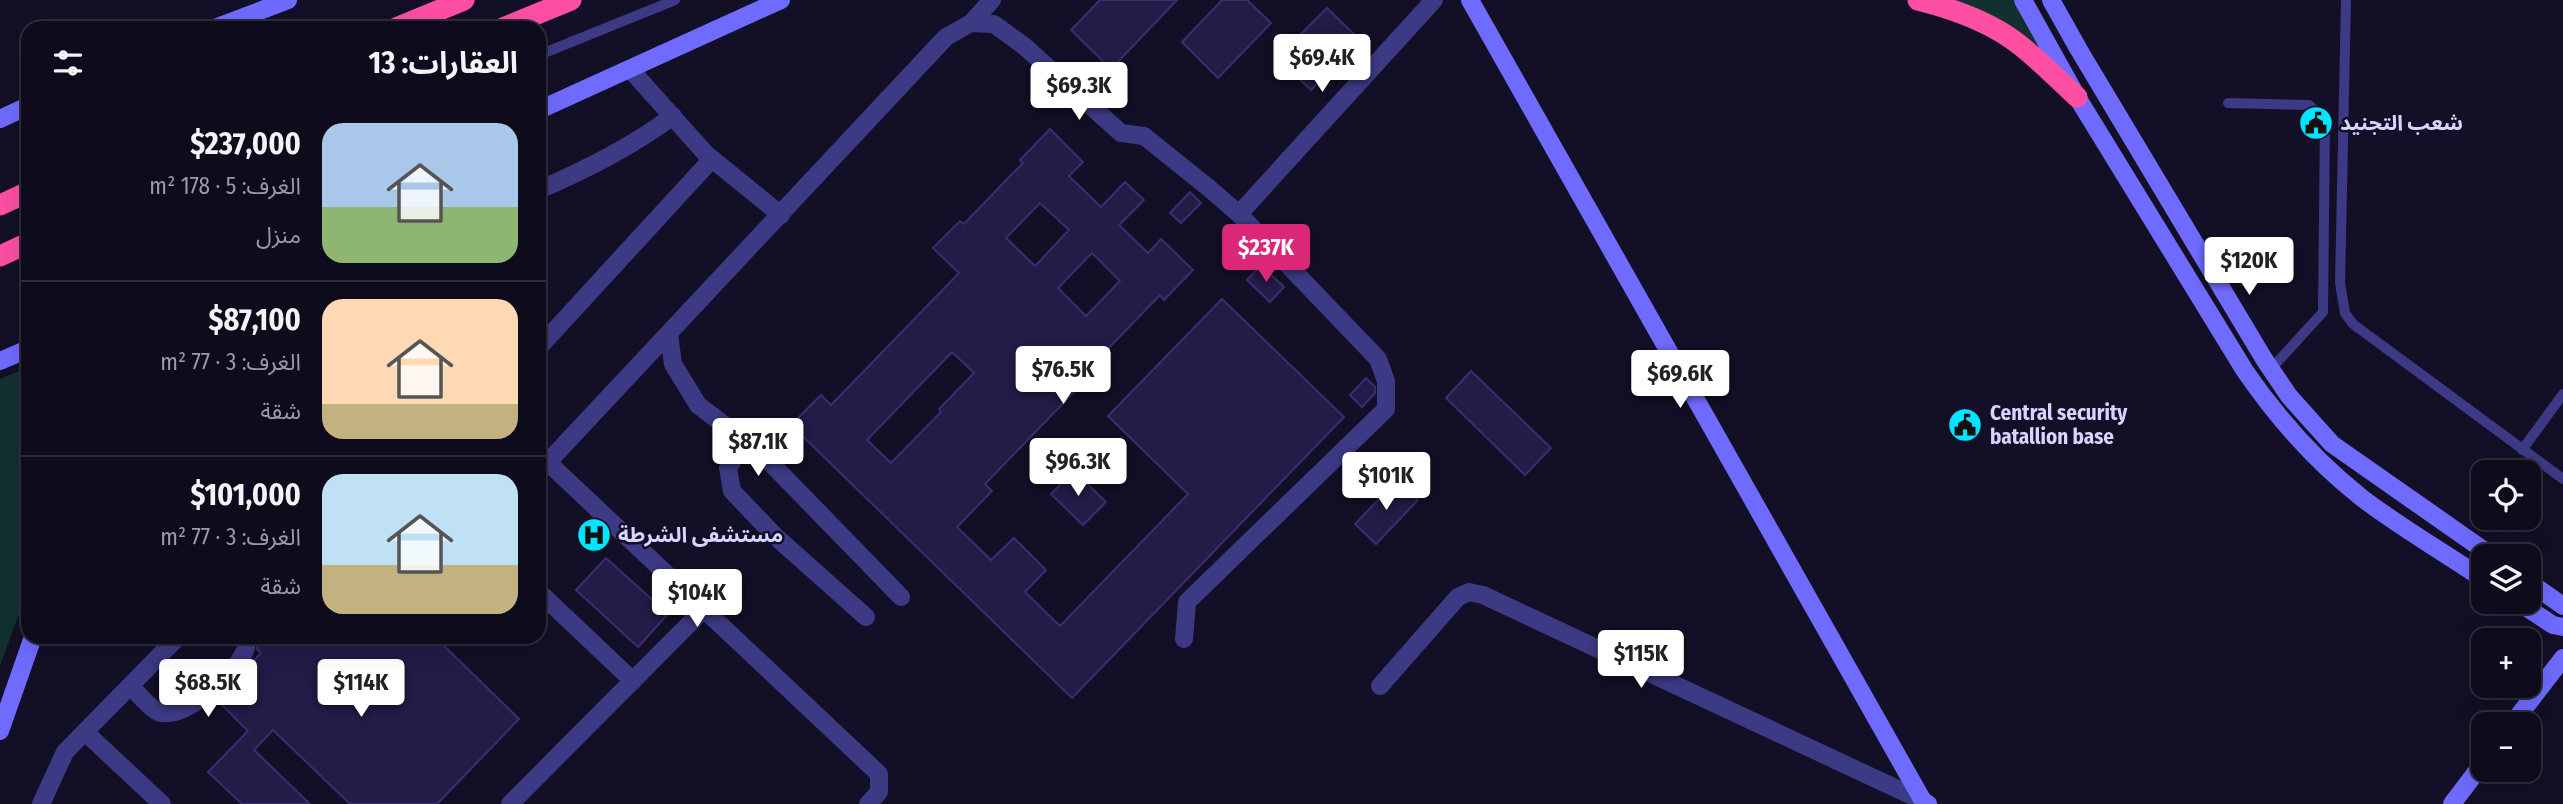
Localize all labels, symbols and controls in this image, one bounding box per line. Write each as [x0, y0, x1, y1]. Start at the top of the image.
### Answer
pin: $69.4K [1265, 34, 1379, 94]
text: $69.4K [1289, 43, 1355, 71]
icon: filters [49, 44, 87, 82]
text: العقارات: 13 [368, 45, 518, 81]
pin: $69.3K [1022, 62, 1136, 122]
text: $69.3K [1047, 71, 1111, 99]
public building icon: شعب التجنيد [2297, 104, 2335, 142]
place label: شعب التجنيد [2340, 110, 2463, 136]
text: $237,000 [190, 126, 301, 162]
icon: home [378, 151, 462, 235]
text: الغرف: 5 · 178 m² [149, 172, 301, 200]
text: منزل [256, 221, 301, 249]
pin: $237K [1217, 224, 1315, 284]
text: $237K [1238, 233, 1294, 261]
pin: $120K [2200, 238, 2298, 297]
text: $120K [2221, 246, 2277, 274]
text: $87,100 [209, 302, 301, 338]
icon: home [378, 327, 462, 411]
pin: $76.5K [1006, 346, 1120, 406]
text: الغرف: 3 · 77 m² [160, 348, 301, 376]
pin: $69.6K [1623, 350, 1737, 410]
text: $76.5K [1032, 355, 1094, 383]
text: $69.6K [1647, 359, 1713, 387]
text: شقة [260, 397, 301, 425]
place label: Central security batallion base [1990, 400, 2128, 450]
public building icon: Central security batallion base [1946, 406, 1984, 444]
pin: $87.1K [701, 419, 815, 478]
text: $87.1K [728, 427, 788, 455]
pin: $96.3K [1021, 438, 1135, 498]
text: $96.3K [1046, 447, 1110, 475]
pin: $101K [1337, 452, 1435, 512]
map controls [2471, 460, 2541, 782]
button: locate [2471, 460, 2541, 530]
text: $101K [1358, 461, 1414, 489]
text: $101,000 [191, 477, 301, 513]
icon: home [378, 502, 462, 586]
hospital icon: مستشفى الشرطة [575, 516, 613, 554]
place label: مستشفى الشرطة [618, 522, 783, 548]
text: الغرف: 3 · 77 m² [160, 523, 301, 551]
button: layers [2471, 544, 2541, 614]
pin: $104K [648, 570, 746, 629]
text: شقة [260, 572, 301, 600]
text: $104K [668, 578, 726, 606]
button: + [2471, 628, 2541, 698]
pin: $115K [1592, 630, 1690, 690]
text: $115K [1614, 639, 1668, 667]
pin: $68.5K [151, 660, 265, 719]
pin: $114K [312, 660, 410, 719]
text: $68.5K [175, 668, 241, 696]
text: $114K [334, 668, 388, 696]
button: − [2471, 712, 2541, 782]

